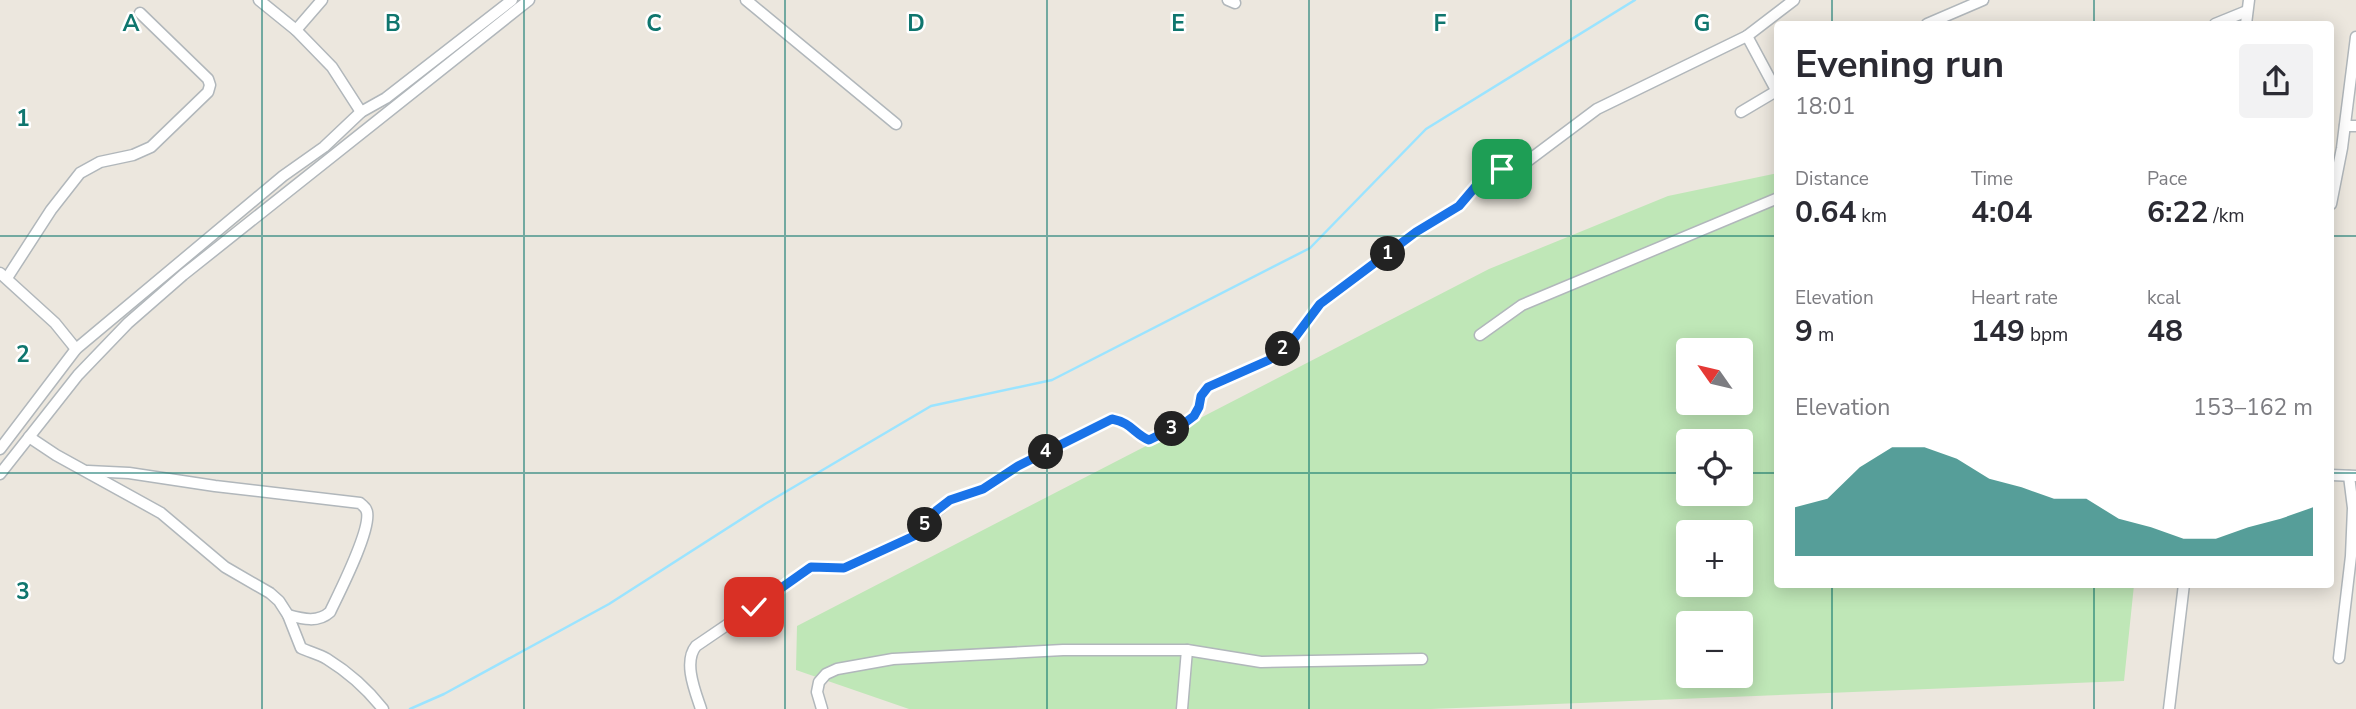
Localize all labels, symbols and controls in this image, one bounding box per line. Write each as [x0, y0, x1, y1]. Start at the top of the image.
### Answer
text: A [122, 8, 140, 39]
text: B [385, 8, 401, 39]
text: C [646, 8, 662, 39]
text: D [907, 8, 925, 39]
text: E [1171, 8, 1185, 39]
text: F [1434, 8, 1447, 39]
text: G [1694, 8, 1710, 39]
text: Evening run [1795, 39, 2004, 90]
button: share [2239, 44, 2313, 118]
text: 18:01 [1795, 91, 1855, 122]
text: 1 [16, 103, 30, 134]
pin [1472, 139, 1532, 199]
icon: arrive [1483, 150, 1521, 188]
text: Distance [1795, 166, 1869, 192]
text: Time [1971, 166, 2013, 192]
text: Pace [2147, 166, 2187, 192]
text: 0.64 [1795, 192, 1856, 233]
text: 4:04 [1971, 192, 2032, 233]
text: 6:22 [2147, 192, 2208, 233]
text: km [1856, 203, 1887, 229]
text: /km [2208, 203, 2244, 229]
pin: 1 [1370, 236, 1406, 272]
text: 1 [1382, 240, 1393, 266]
text: Elevation [1795, 285, 1874, 311]
text: Heart rate [1971, 285, 2058, 311]
text: kcal [2147, 285, 2181, 311]
text: 9 [1795, 311, 1813, 352]
text: 149 [1971, 311, 2025, 352]
text: 48 [2147, 311, 2183, 352]
text: m [1813, 322, 1834, 348]
text: bpm [2025, 322, 2068, 348]
pin: 2 [1266, 332, 1300, 366]
text: 2 [1277, 335, 1288, 361]
north arrow [1676, 338, 1754, 415]
map controls [1676, 338, 1753, 688]
text: 2 [16, 339, 30, 370]
text: Elevation [1795, 392, 1890, 423]
text: 153–162 m [2193, 392, 2313, 423]
pin: 3 [1154, 412, 1190, 446]
text: 3 [1166, 415, 1177, 441]
button: locate [1676, 429, 1753, 506]
pin: 4 [1028, 434, 1064, 470]
text: 4 [1040, 438, 1051, 464]
pin: 5 [908, 508, 942, 542]
text: 5 [919, 511, 930, 537]
button: + [1676, 520, 1753, 597]
text: 3 [16, 576, 30, 607]
pin [724, 577, 784, 637]
icon: check [735, 588, 773, 626]
button: − [1676, 611, 1753, 688]

